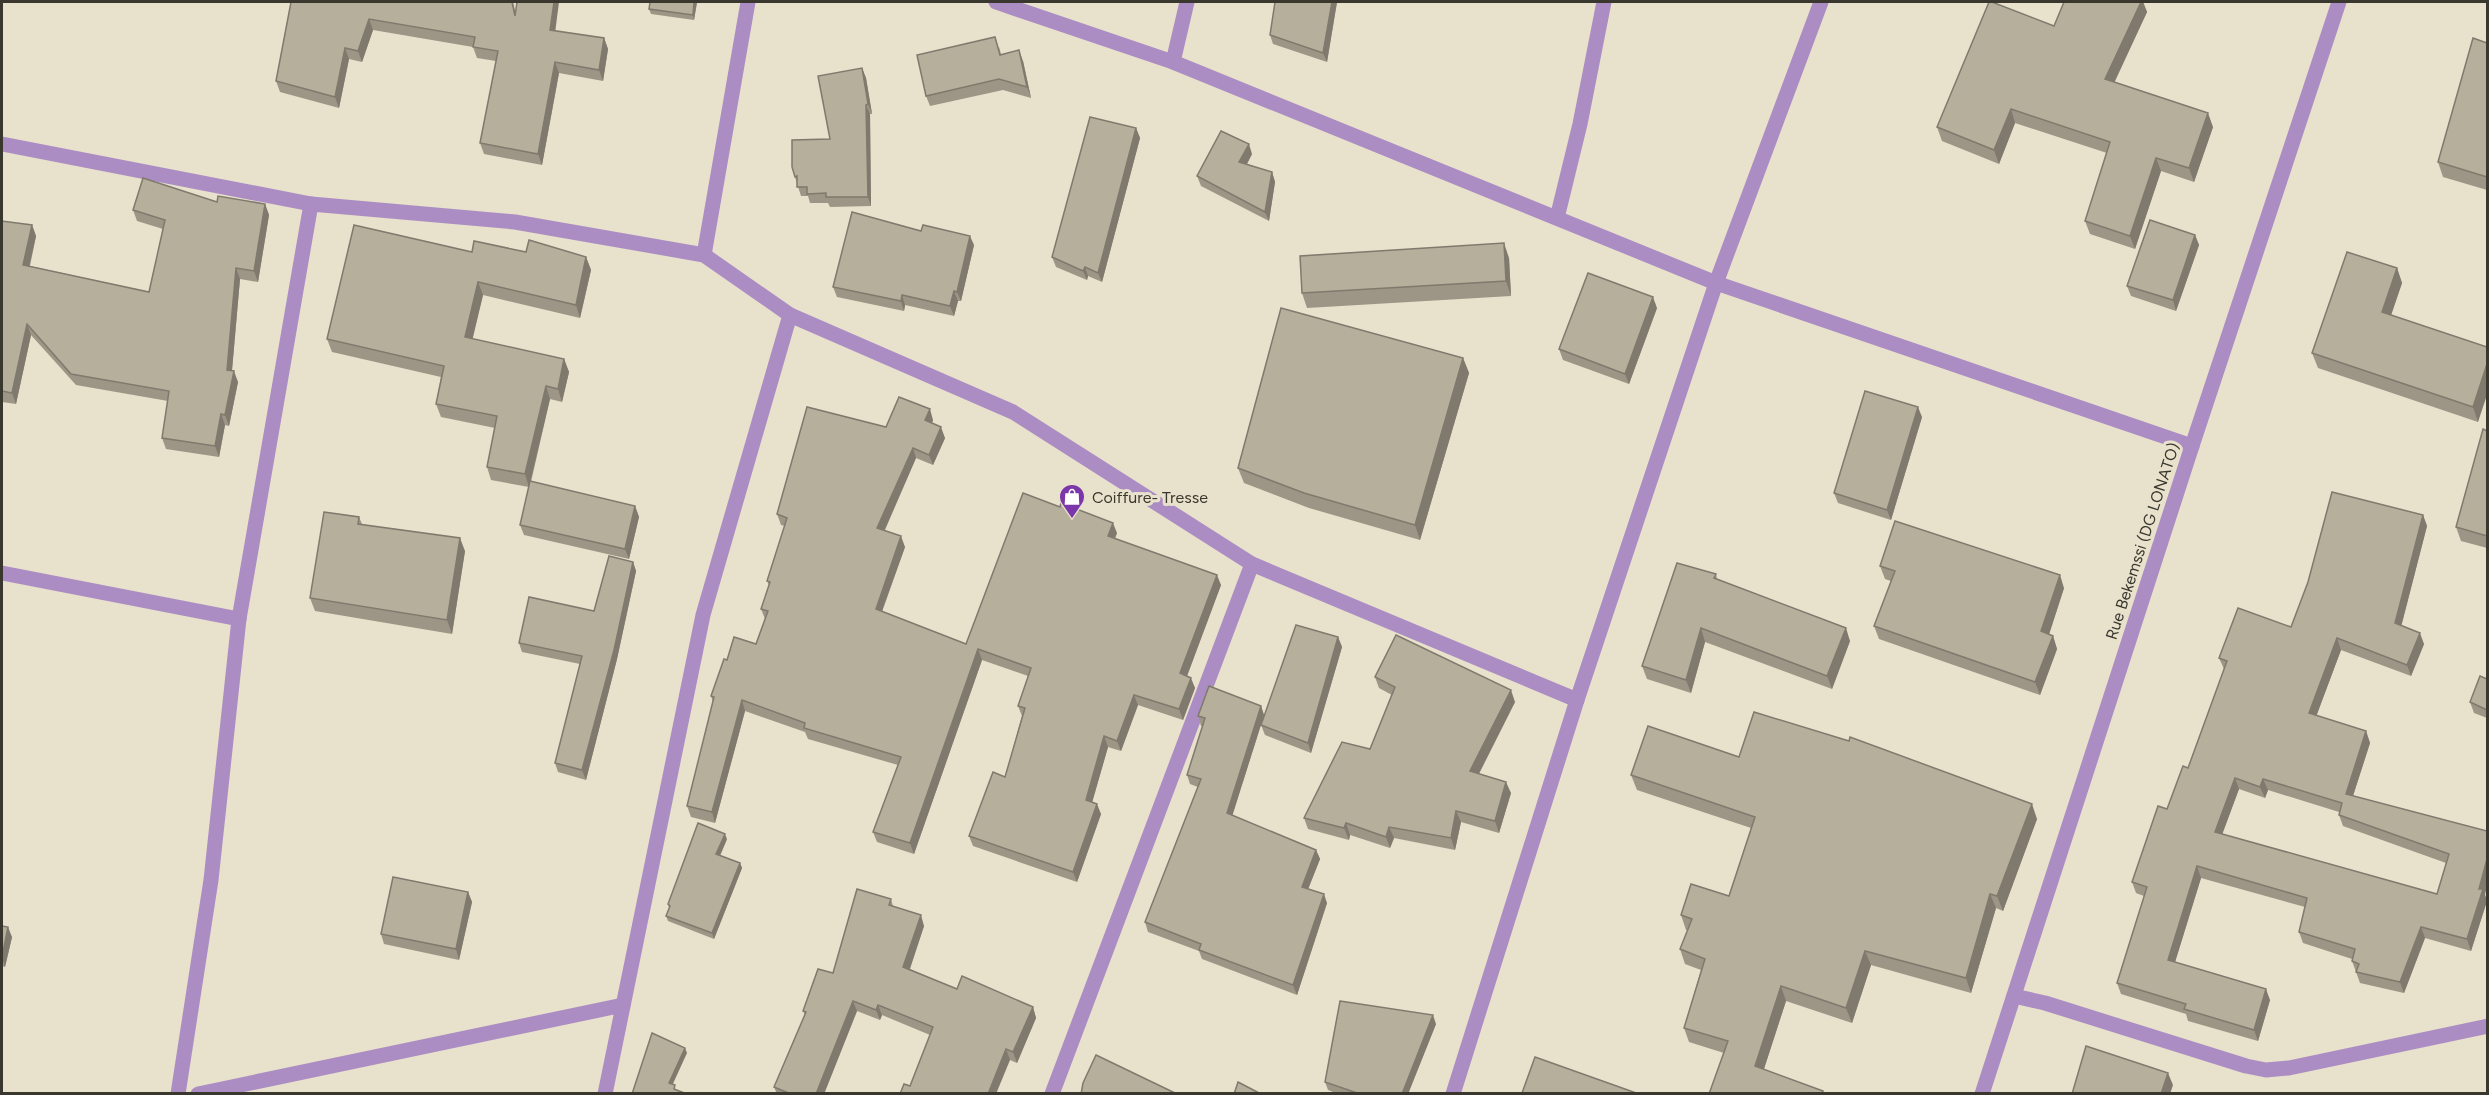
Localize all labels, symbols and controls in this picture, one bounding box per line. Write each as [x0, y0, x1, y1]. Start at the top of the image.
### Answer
street label: Rue Bekemssi (DG LONATO) [2102, 440, 2183, 642]
shop icon: Coiffure- Tresse [1057, 482, 1087, 520]
place label: Coiffure- Tresse [1092, 488, 1208, 507]

